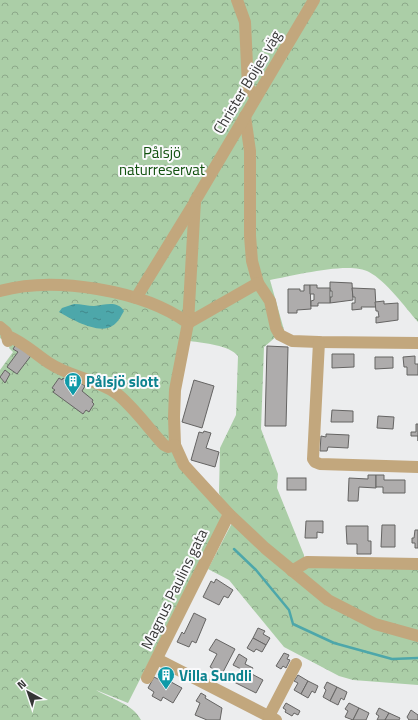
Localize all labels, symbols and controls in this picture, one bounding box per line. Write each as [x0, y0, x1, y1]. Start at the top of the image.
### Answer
street label: Christer Boijes väg [207, 26, 287, 138]
park label: Pålsjö naturreservat [119, 141, 206, 181]
place label: Pålsjö slott [86, 370, 159, 393]
building icon: Pålsjö slott [63, 371, 83, 396]
street label: Magnus Paulins gata [135, 524, 213, 653]
place label: Villa Sundli [179, 664, 252, 687]
building icon: Villa Sundli [156, 665, 176, 690]
north arrow [8, 672, 48, 712]
text: N [14, 676, 30, 693]

